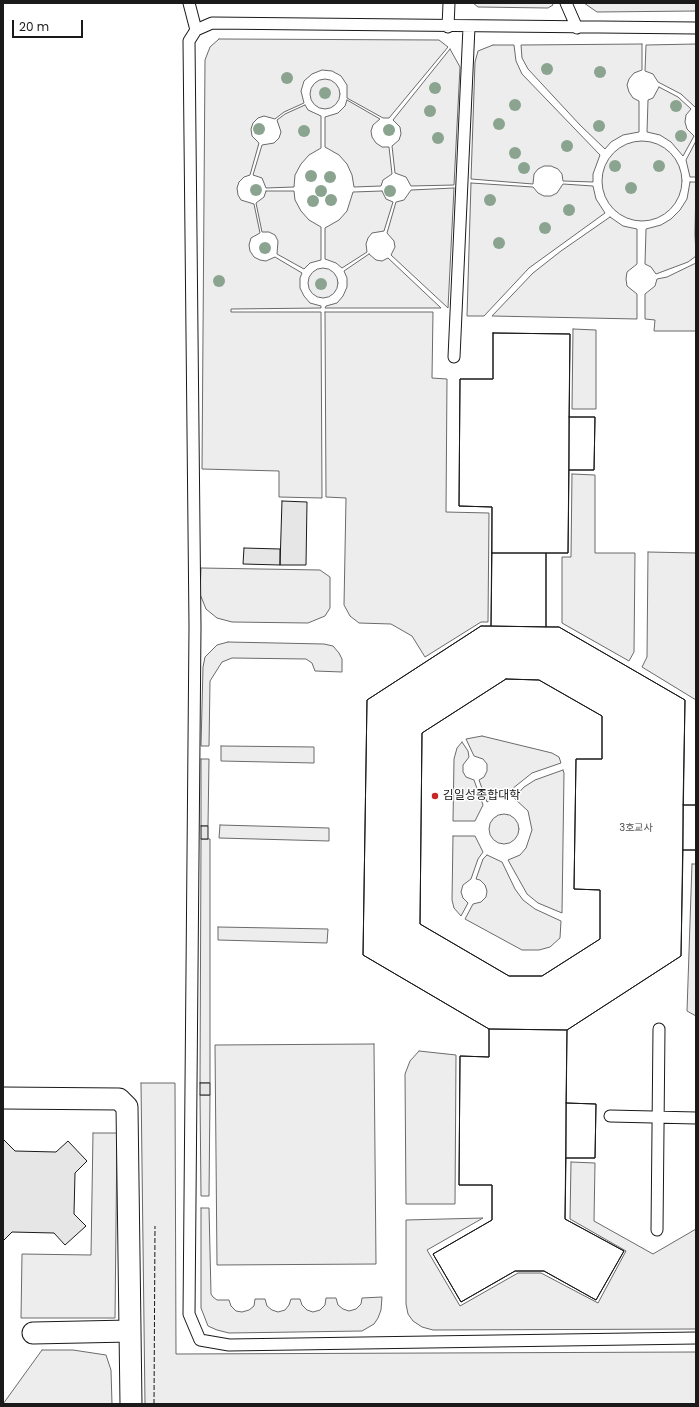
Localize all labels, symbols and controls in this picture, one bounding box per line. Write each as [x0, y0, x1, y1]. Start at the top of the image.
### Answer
scale bar [14, 12, 85, 38]
text: 20 m [19, 18, 49, 35]
place label: 김일성종합대학 [443, 789, 520, 803]
marker: 김일성종합대학 [430, 791, 440, 801]
house number: 3호교사 [619, 822, 653, 834]

